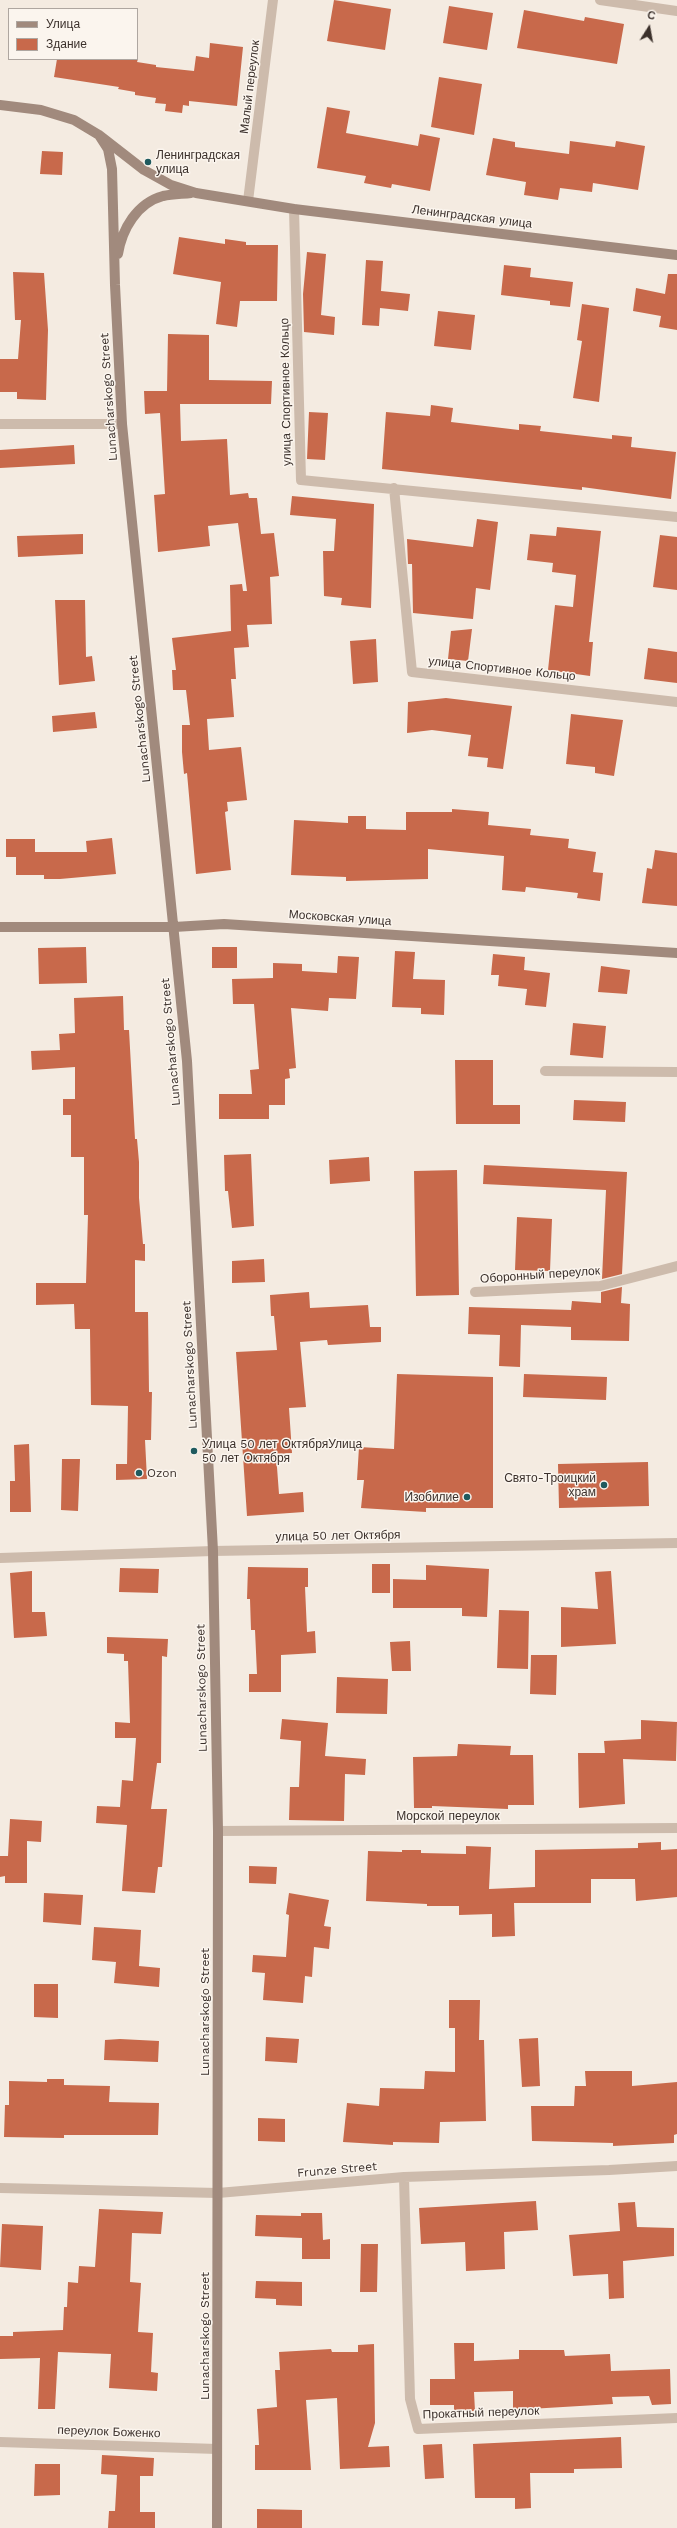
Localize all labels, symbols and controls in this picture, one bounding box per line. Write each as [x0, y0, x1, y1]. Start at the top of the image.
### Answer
legend [8, 8, 138, 60]
north arrow [629, 8, 669, 48]
text: С [646, 9, 657, 23]
text: Улица [46, 17, 80, 31]
text: Здание [46, 37, 87, 51]
street label: Малый переулок [237, 39, 263, 135]
place label: Ленинградская улица [156, 148, 240, 176]
marker: Ленинградская улица [143, 157, 153, 167]
street label: Ленинградская улица [411, 202, 533, 232]
street label: улица Спортивное Кольцо [278, 318, 294, 466]
street label: Lunacharskogo Street [97, 333, 121, 461]
street label: улица Спортивное Кольцо [428, 654, 576, 684]
street label: Lunacharskogo Street [126, 655, 154, 783]
street label: Московская улица [288, 907, 392, 929]
street label: Lunacharskogo Street [158, 978, 184, 1106]
street label: Оборонный переулок [480, 1264, 600, 1286]
street label: Lunacharskogo Street [179, 1301, 201, 1429]
place label: Улица 50 лет ОктябряУлица 50 лет Октября [202, 1437, 362, 1465]
marker: Улица 50 лет ОктябряУлица 50 лет Октября [189, 1446, 199, 1456]
place label: Ozon [147, 1466, 177, 1480]
marker: Ozon [134, 1468, 144, 1478]
place label: Свято-Троицкий храм [504, 1471, 596, 1499]
marker: Свято-Троицкий храм [599, 1480, 609, 1490]
place label: Изобилие [404, 1490, 459, 1504]
marker: Изобилие [462, 1492, 472, 1502]
street label: улица 50 лет Октября [275, 1528, 401, 1544]
street label: Lunacharskogo Street [194, 1624, 210, 1752]
street label: Морской переулок [396, 1809, 500, 1823]
street label: Lunacharskogo Street [198, 1948, 212, 2076]
street label: Frunze Street [297, 2159, 377, 2181]
street label: Lunacharskogo Street [198, 2272, 212, 2400]
street label: Прокатный переулок [422, 2404, 540, 2422]
street label: переулок Боженко [57, 2423, 161, 2441]

